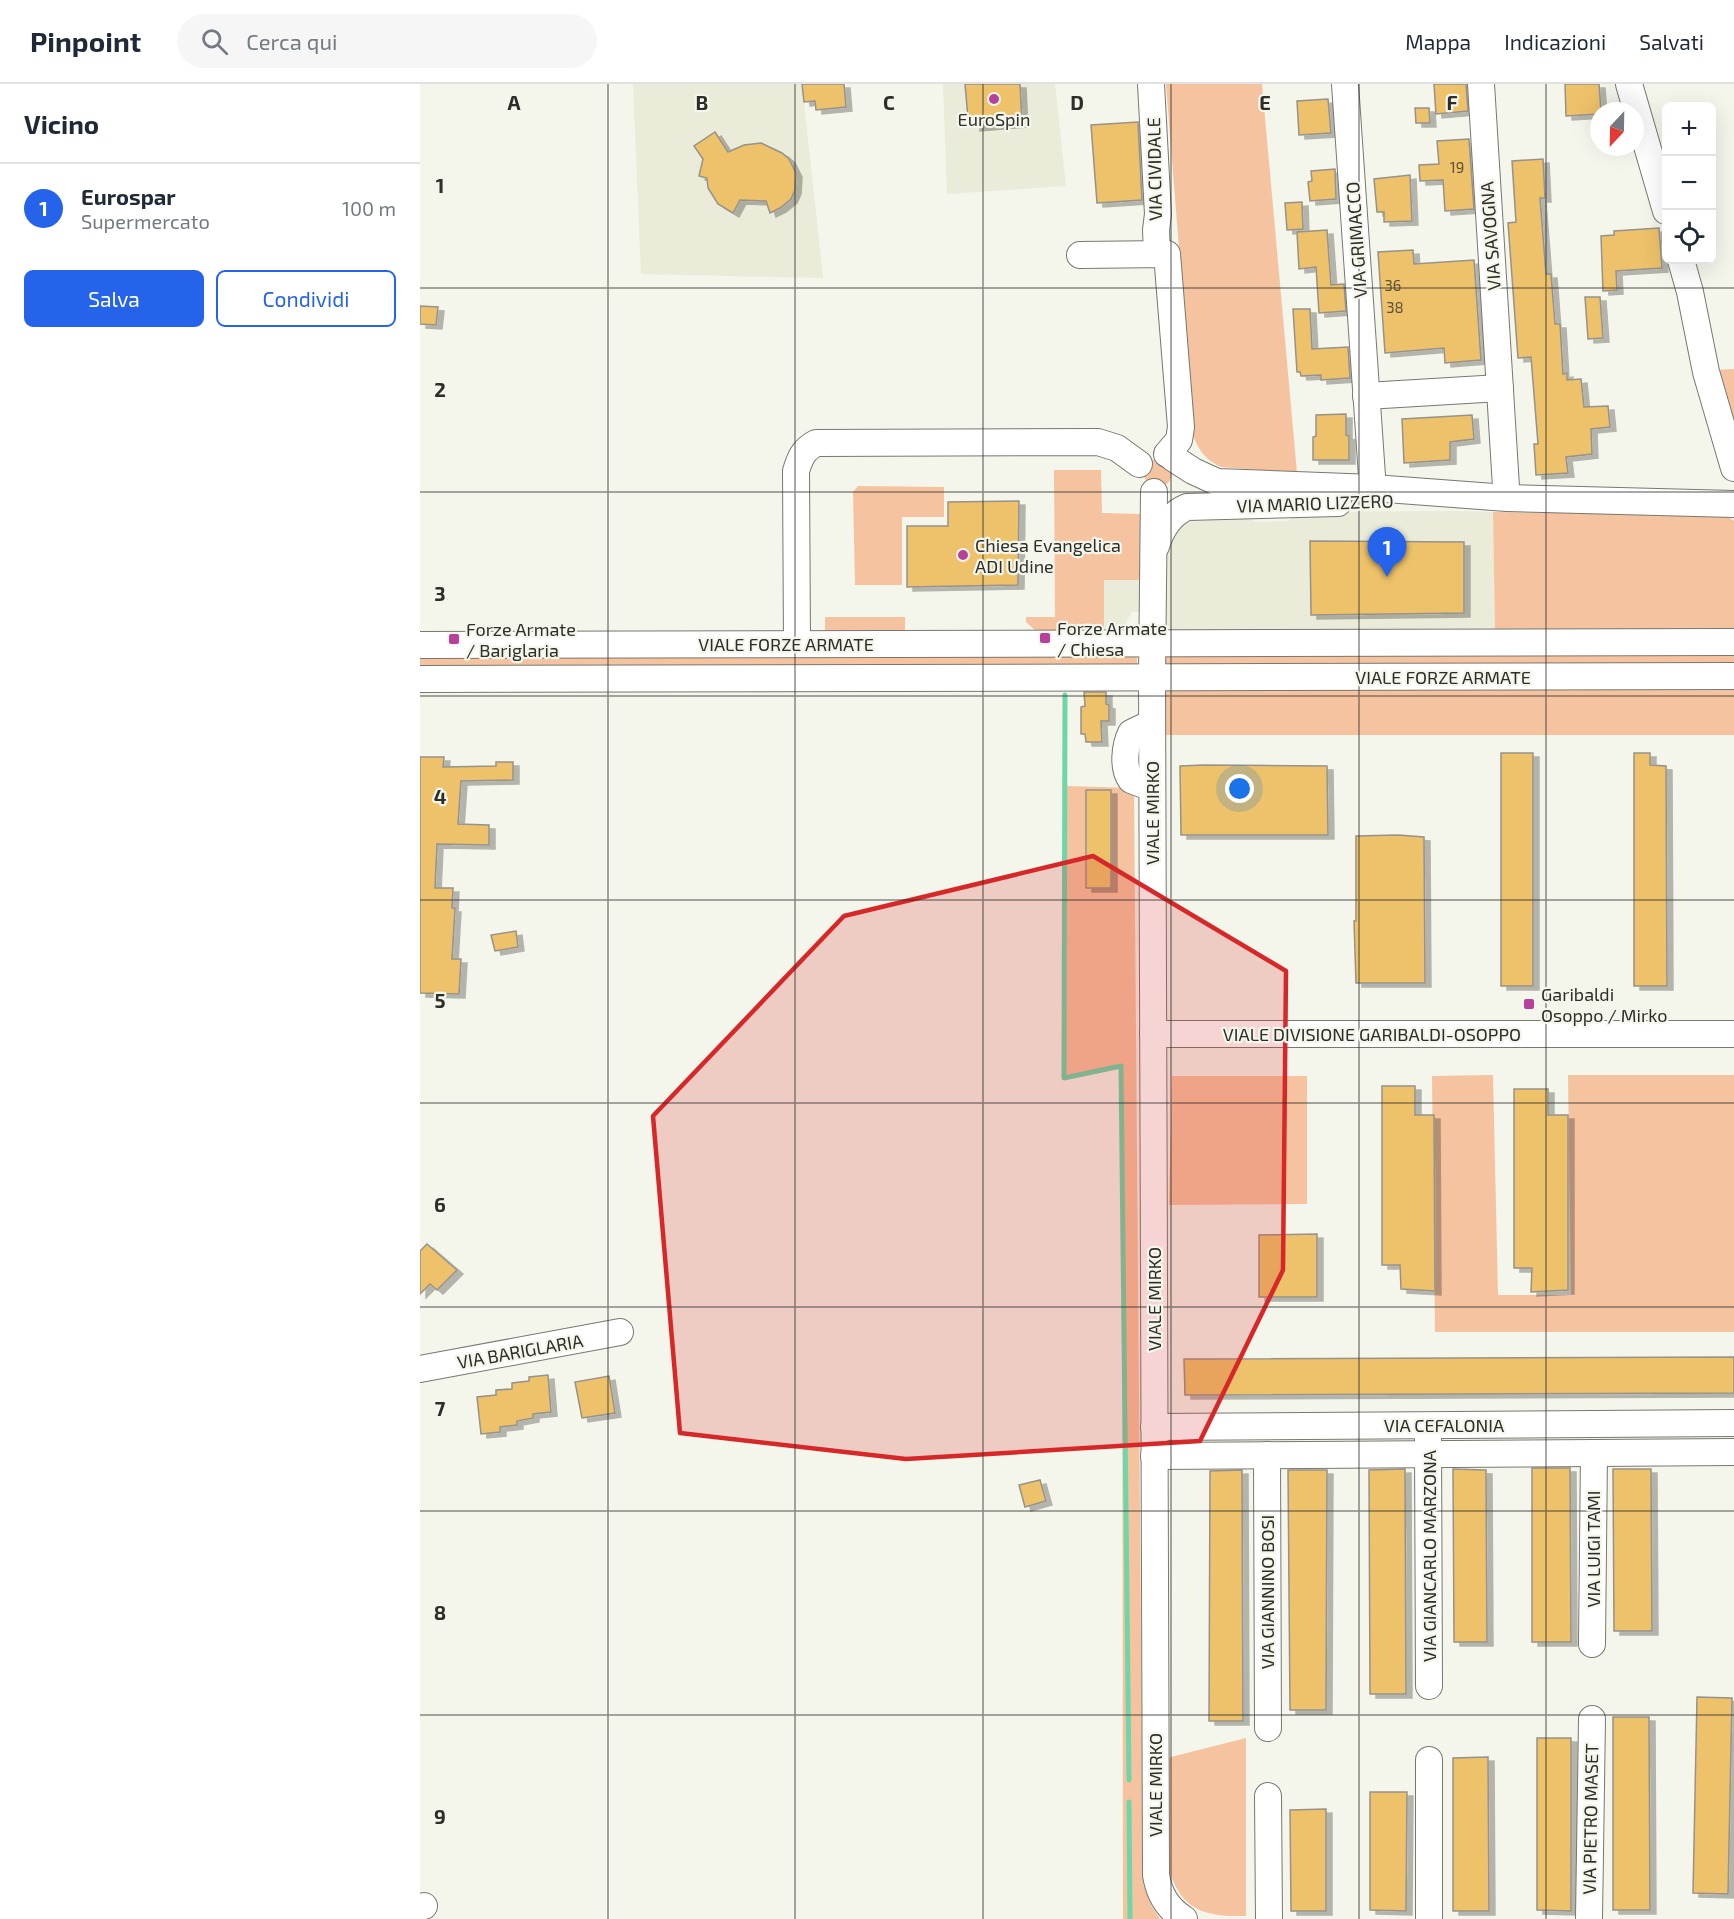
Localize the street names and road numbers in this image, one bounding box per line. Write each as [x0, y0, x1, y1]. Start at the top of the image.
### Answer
street label: VIA CIVIDALE [1142, 117, 1166, 221]
street label: VIA SAVOGNA [1475, 180, 1505, 291]
street label: VIA GRIMACCO [1341, 181, 1371, 299]
street label: VIA MARIO LIZZERO [1236, 489, 1394, 517]
street label: VIALE FORZE ARMATE [698, 633, 874, 655]
street label: VIALE FORZE ARMATE [1355, 666, 1531, 688]
street label: VIALE MIRKO [1141, 761, 1163, 865]
street label: VIALE DIVISIONE GARIBALDI-OSOPPO [1223, 1023, 1521, 1045]
street label: VIALE MIRKO [1143, 1247, 1165, 1351]
street label: VIA BARIGLARIA [455, 1329, 585, 1373]
street label: VIA CEFALONIA [1384, 1414, 1505, 1436]
street label: VIA GIANCARLO MARZONA [1418, 1449, 1440, 1662]
street label: VIA LUIGI TAMI [1582, 1491, 1604, 1607]
street label: VIA GIANNINO BOSI [1256, 1515, 1278, 1669]
street label: VIALE MIRKO [1144, 1733, 1166, 1837]
street label: VIA PIETRO MASET [1578, 1743, 1602, 1895]

